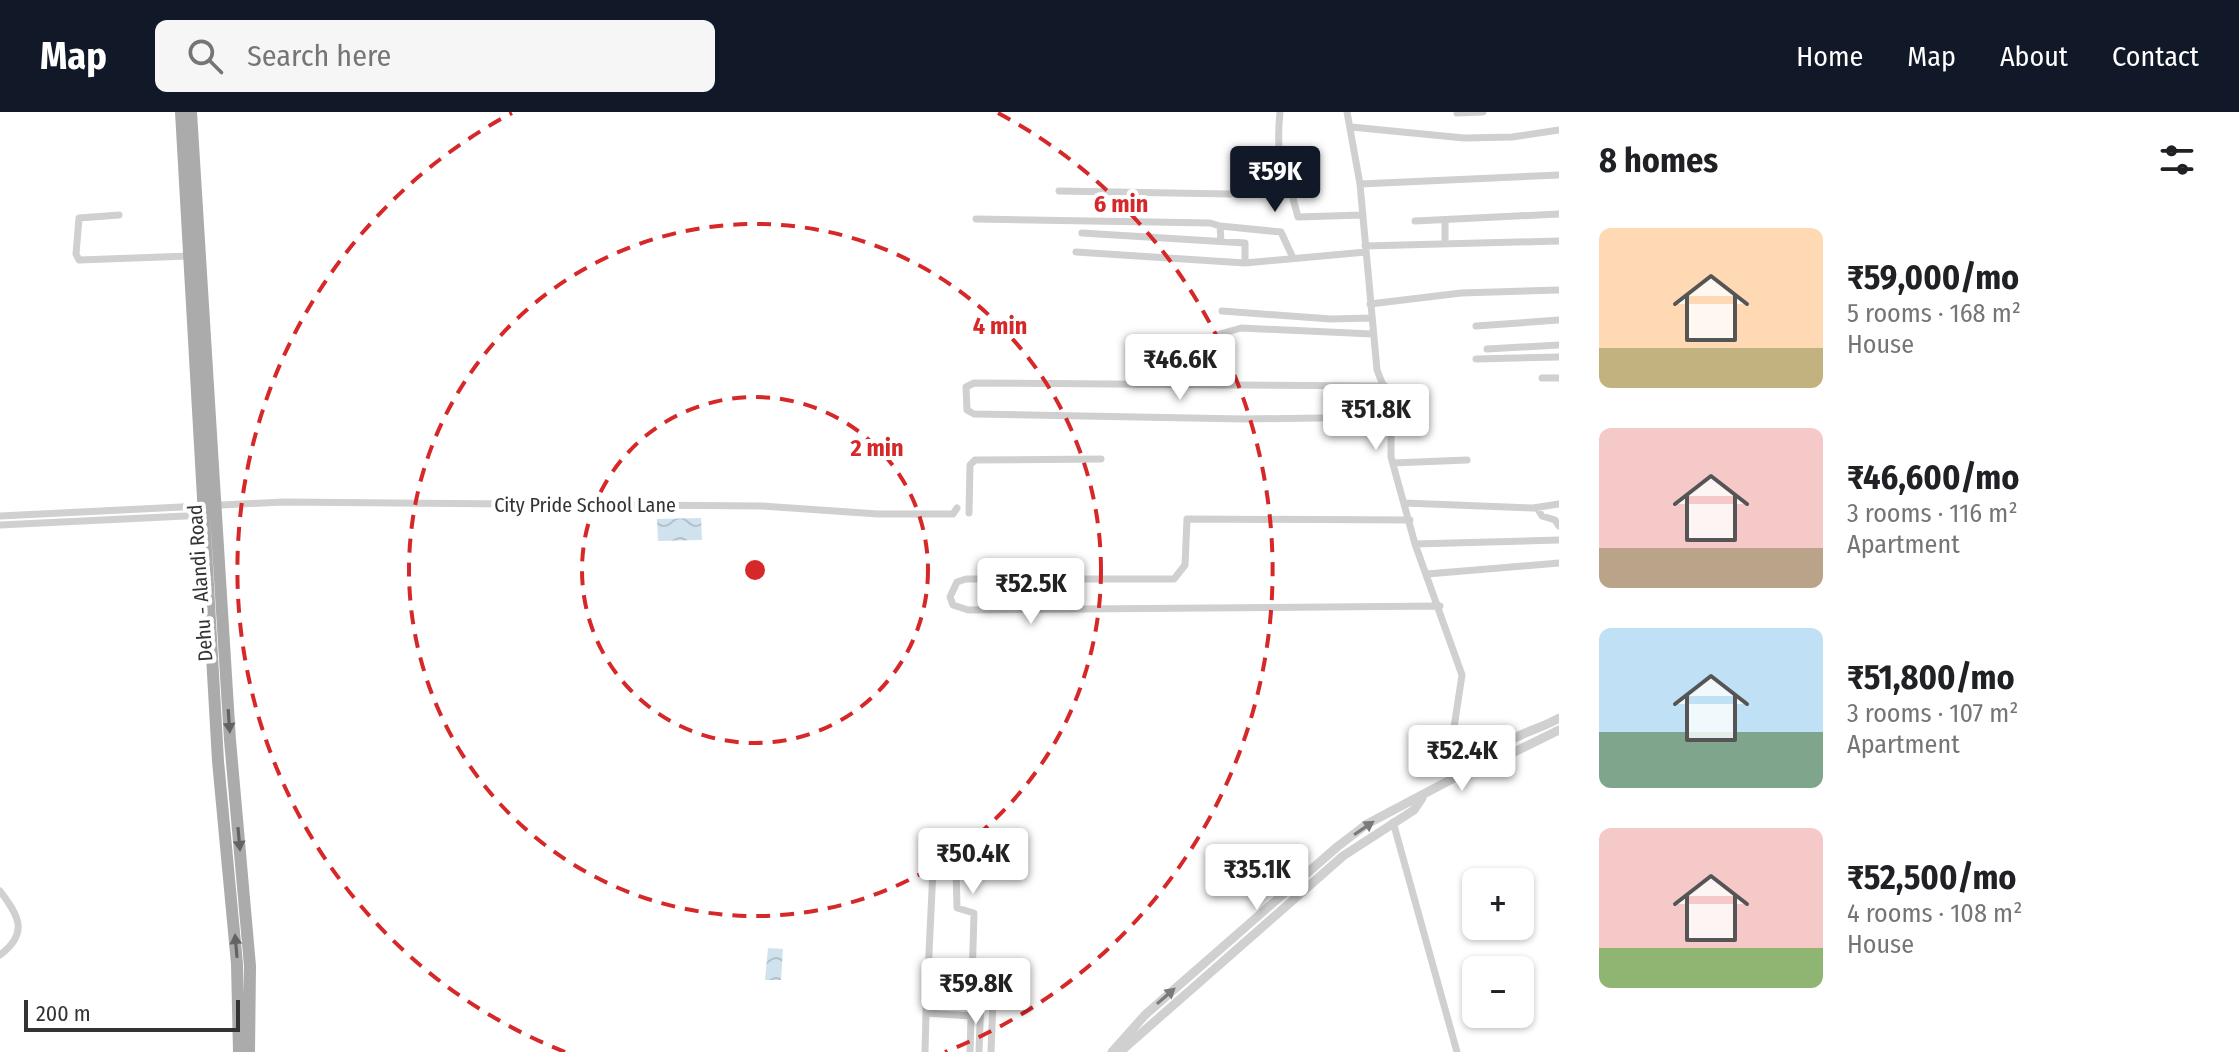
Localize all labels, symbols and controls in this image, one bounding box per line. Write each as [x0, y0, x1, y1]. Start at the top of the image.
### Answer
search box [155, 20, 715, 92]
text: Map [40, 33, 107, 79]
icon: search [183, 34, 227, 78]
text: Search here [247, 38, 391, 74]
text: Home [1796, 40, 1863, 73]
text: Map [1907, 40, 1956, 73]
text: About [2000, 40, 2068, 73]
text: Contact [2112, 40, 2199, 73]
icon: filters [2155, 138, 2199, 182]
text: 8 homes [1599, 140, 1718, 181]
pin: ₹59K [1228, 146, 1322, 214]
text: ₹59K [1248, 156, 1302, 187]
text: 6 min [1094, 190, 1148, 218]
text: ₹59,000/mo [1847, 257, 2019, 298]
icon: home [1663, 260, 1759, 356]
text: 5 rooms · 168 m² [1847, 298, 2021, 329]
text: 4 min [973, 312, 1027, 340]
text: House [1847, 329, 1914, 360]
pin: ₹46.6K [1115, 334, 1245, 402]
text: ₹46.6K [1143, 344, 1217, 375]
pin: ₹51.8K [1311, 384, 1441, 452]
text: ₹51.8K [1341, 394, 1411, 425]
text: 2 min [849, 434, 904, 462]
text: ₹46,600/mo [1847, 457, 2019, 498]
icon: home [1663, 460, 1759, 556]
street label: City Pride School Lane [494, 493, 676, 517]
text: 3 rooms · 116 m² [1847, 498, 2018, 529]
street label: Dehu - Alandi Road [183, 504, 217, 662]
text: Apartment [1847, 529, 1960, 560]
centre of rings [741, 556, 769, 584]
pin: ₹52.5K [966, 558, 1096, 626]
text: ₹52.5K [995, 568, 1067, 599]
text: ₹51,800/mo [1847, 657, 2015, 698]
icon: home [1663, 660, 1759, 756]
text: 3 rooms · 107 m² [1847, 698, 2019, 729]
one-way arrow [223, 709, 236, 734]
pin: ₹52.4K [1397, 725, 1527, 793]
text: Apartment [1847, 729, 1960, 760]
text: ₹52.4K [1426, 735, 1498, 766]
one-way arrow [1353, 820, 1374, 835]
one-way arrow [233, 827, 246, 852]
pin: ₹50.4K [908, 828, 1038, 896]
text: ₹50.4K [936, 838, 1010, 869]
pin: ₹35.1K [1192, 844, 1322, 912]
text: ₹35.1K [1223, 854, 1291, 885]
text: ₹52,500/mo [1847, 857, 2017, 898]
icon: home [1663, 860, 1759, 956]
map controls [1462, 868, 1534, 1028]
button: + [1462, 868, 1534, 940]
text: 4 rooms · 108 m² [1847, 898, 2022, 929]
text: House [1847, 929, 1914, 960]
one-way arrow [229, 933, 242, 958]
button: − [1462, 956, 1534, 1028]
pin: ₹59.8K [911, 958, 1041, 1026]
text: ₹59.8K [939, 968, 1013, 999]
one-way arrow [1155, 988, 1175, 1005]
scale bar [24, 996, 240, 1032]
text: 200 m [36, 1000, 91, 1027]

